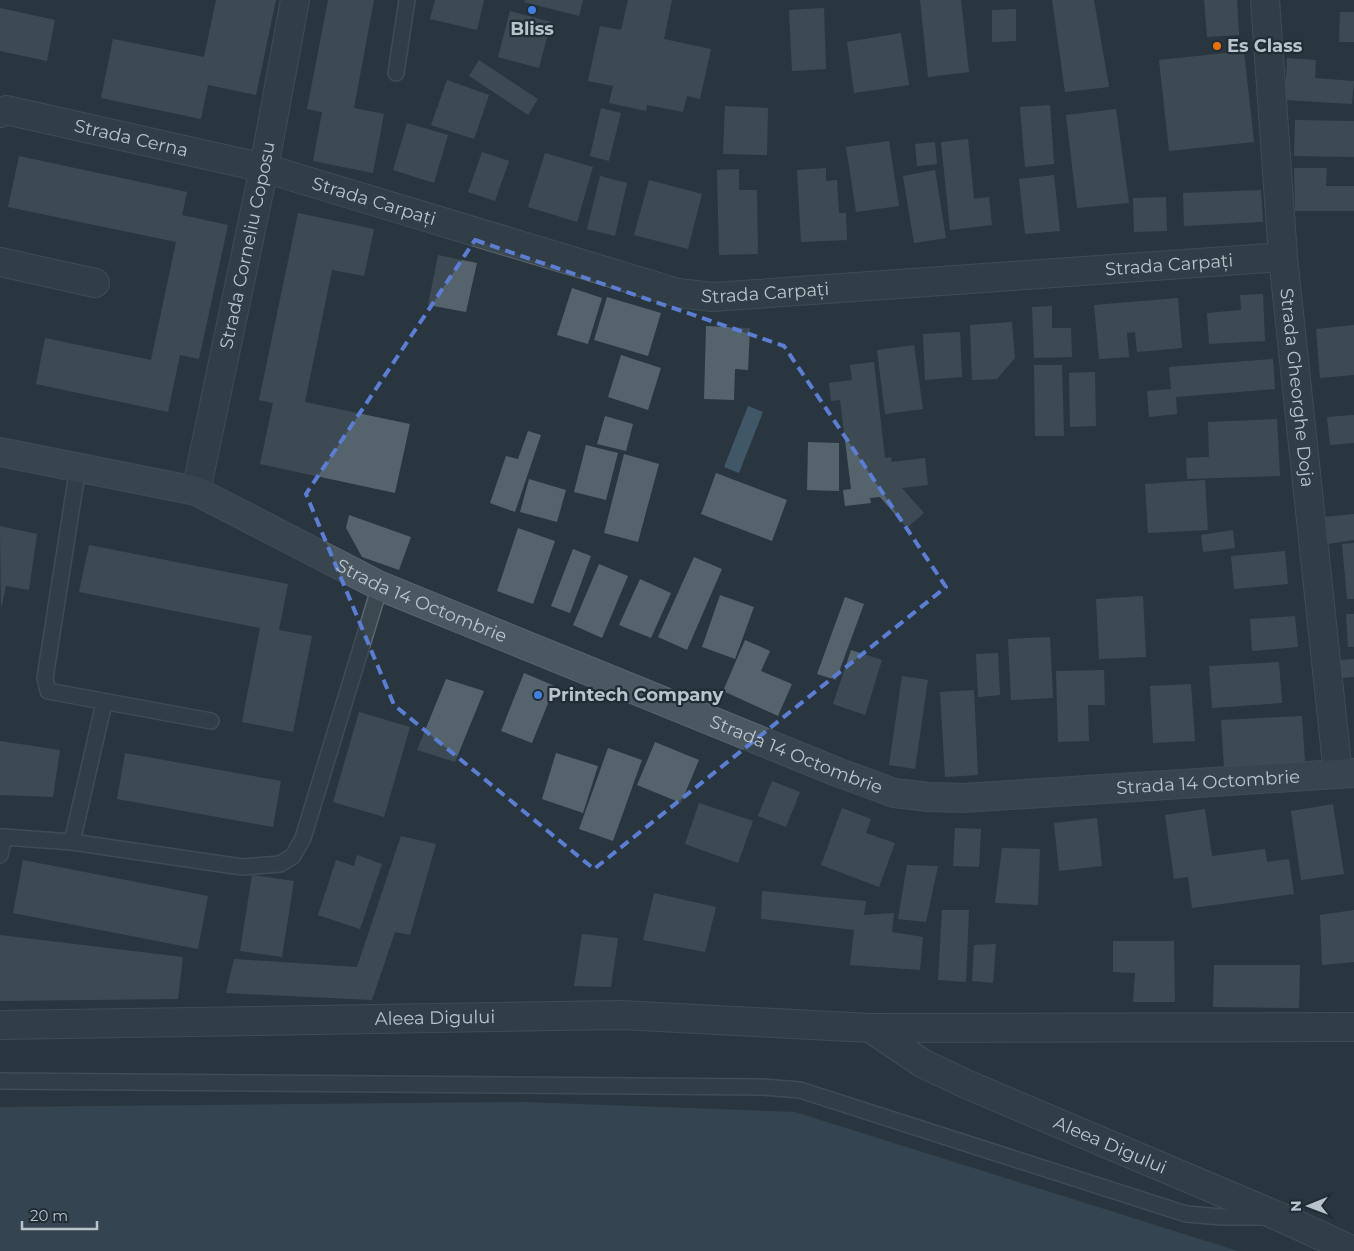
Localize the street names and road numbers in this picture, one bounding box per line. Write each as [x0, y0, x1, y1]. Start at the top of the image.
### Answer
street label: Strada Cerna [72, 115, 190, 162]
street label: Strada Corneliu Coposu [215, 140, 280, 351]
street label: Strada Carpați [309, 172, 439, 230]
street label: Strada Carpați [1104, 250, 1234, 280]
street label: Strada Carpați [700, 278, 830, 308]
street label: Strada Gheorghe Doja [1275, 287, 1318, 488]
street label: Strada 14 Octombrie [332, 554, 510, 648]
street label: Strada 14 Octombrie [707, 710, 886, 799]
street label: Strada 14 Octombrie [1116, 765, 1301, 799]
street label: Aleea Digului [375, 1006, 495, 1030]
street label: Aleea Digului [1050, 1111, 1170, 1179]

